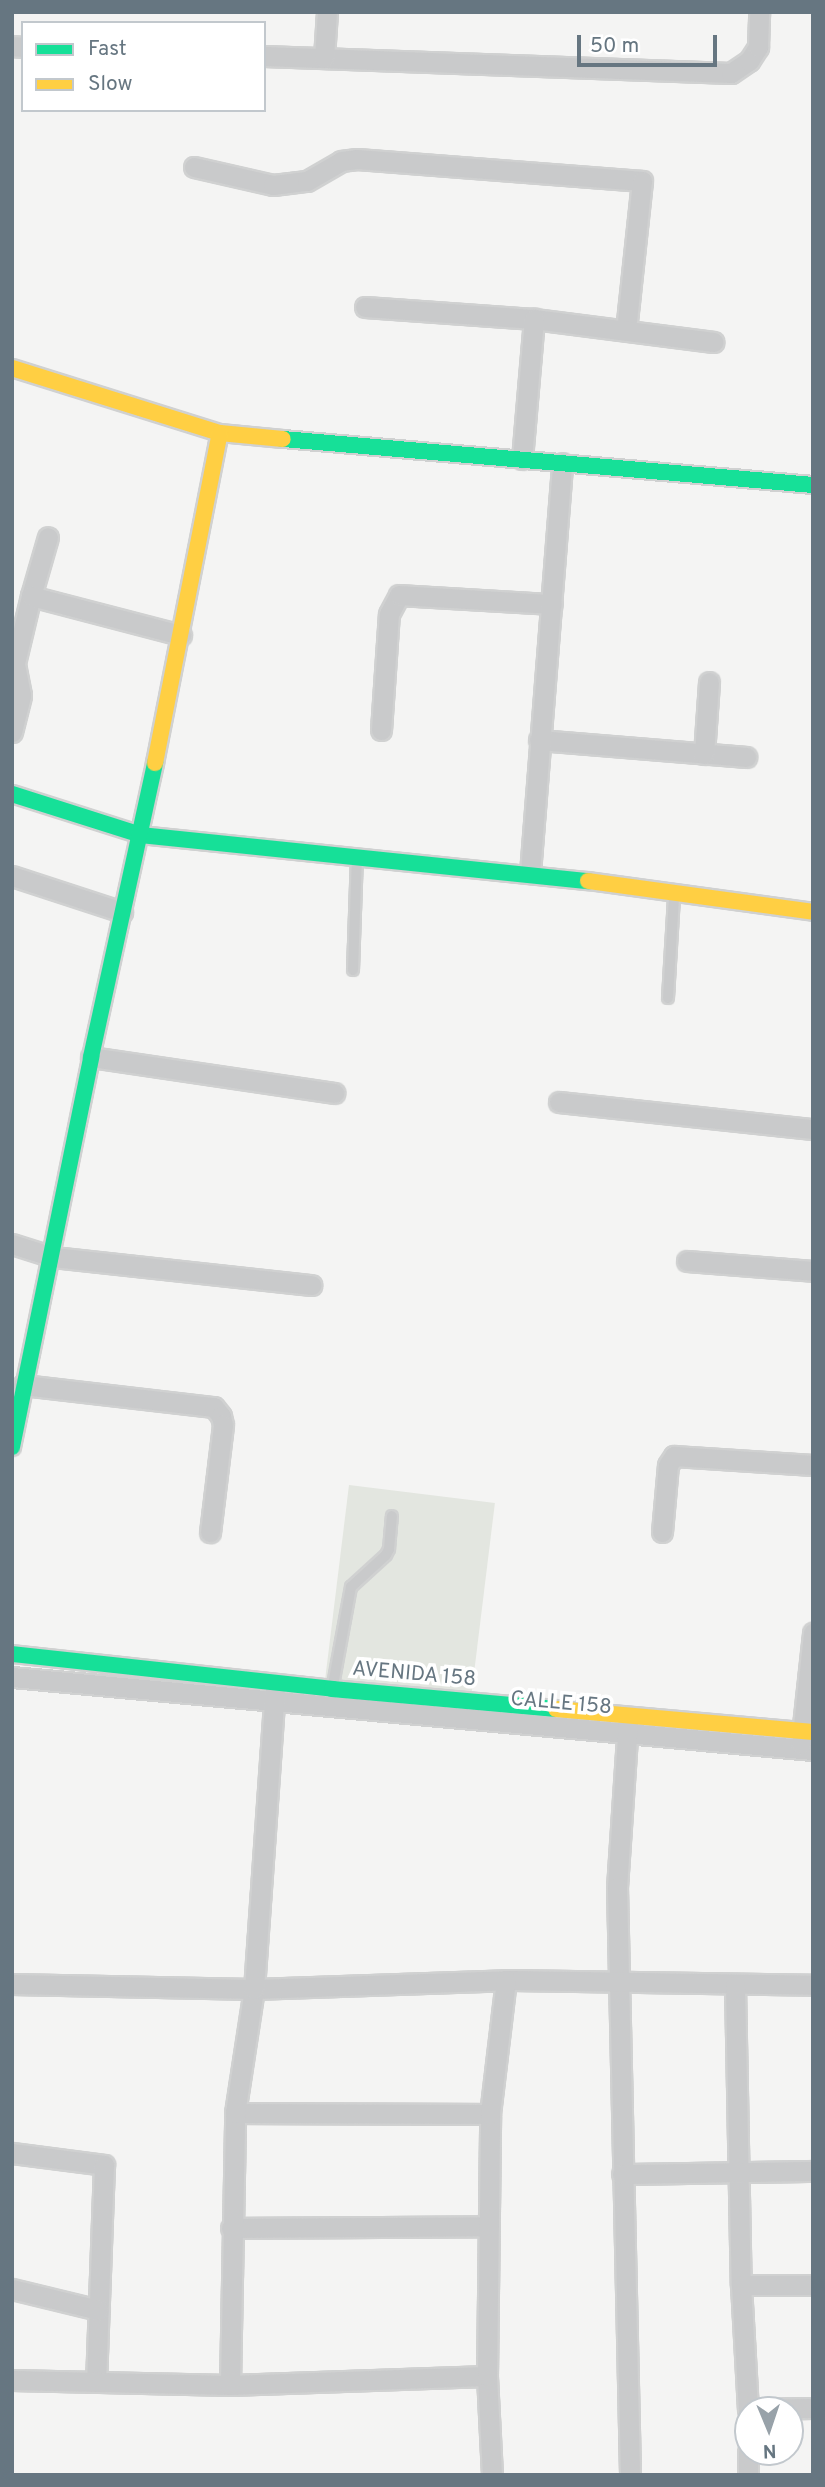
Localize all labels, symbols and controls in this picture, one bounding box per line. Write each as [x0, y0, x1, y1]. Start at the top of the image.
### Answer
legend [21, 21, 266, 112]
scale bar [580, 21, 720, 65]
text: 50 m [590, 33, 639, 60]
text: Fast [88, 36, 127, 63]
text: Slow [88, 71, 133, 98]
street label: AVENIDA 158 [351, 1657, 477, 1693]
street label: CALLE 158 [509, 1687, 613, 1721]
north arrow [734, 2396, 804, 2466]
text: N [762, 2438, 777, 2462]

